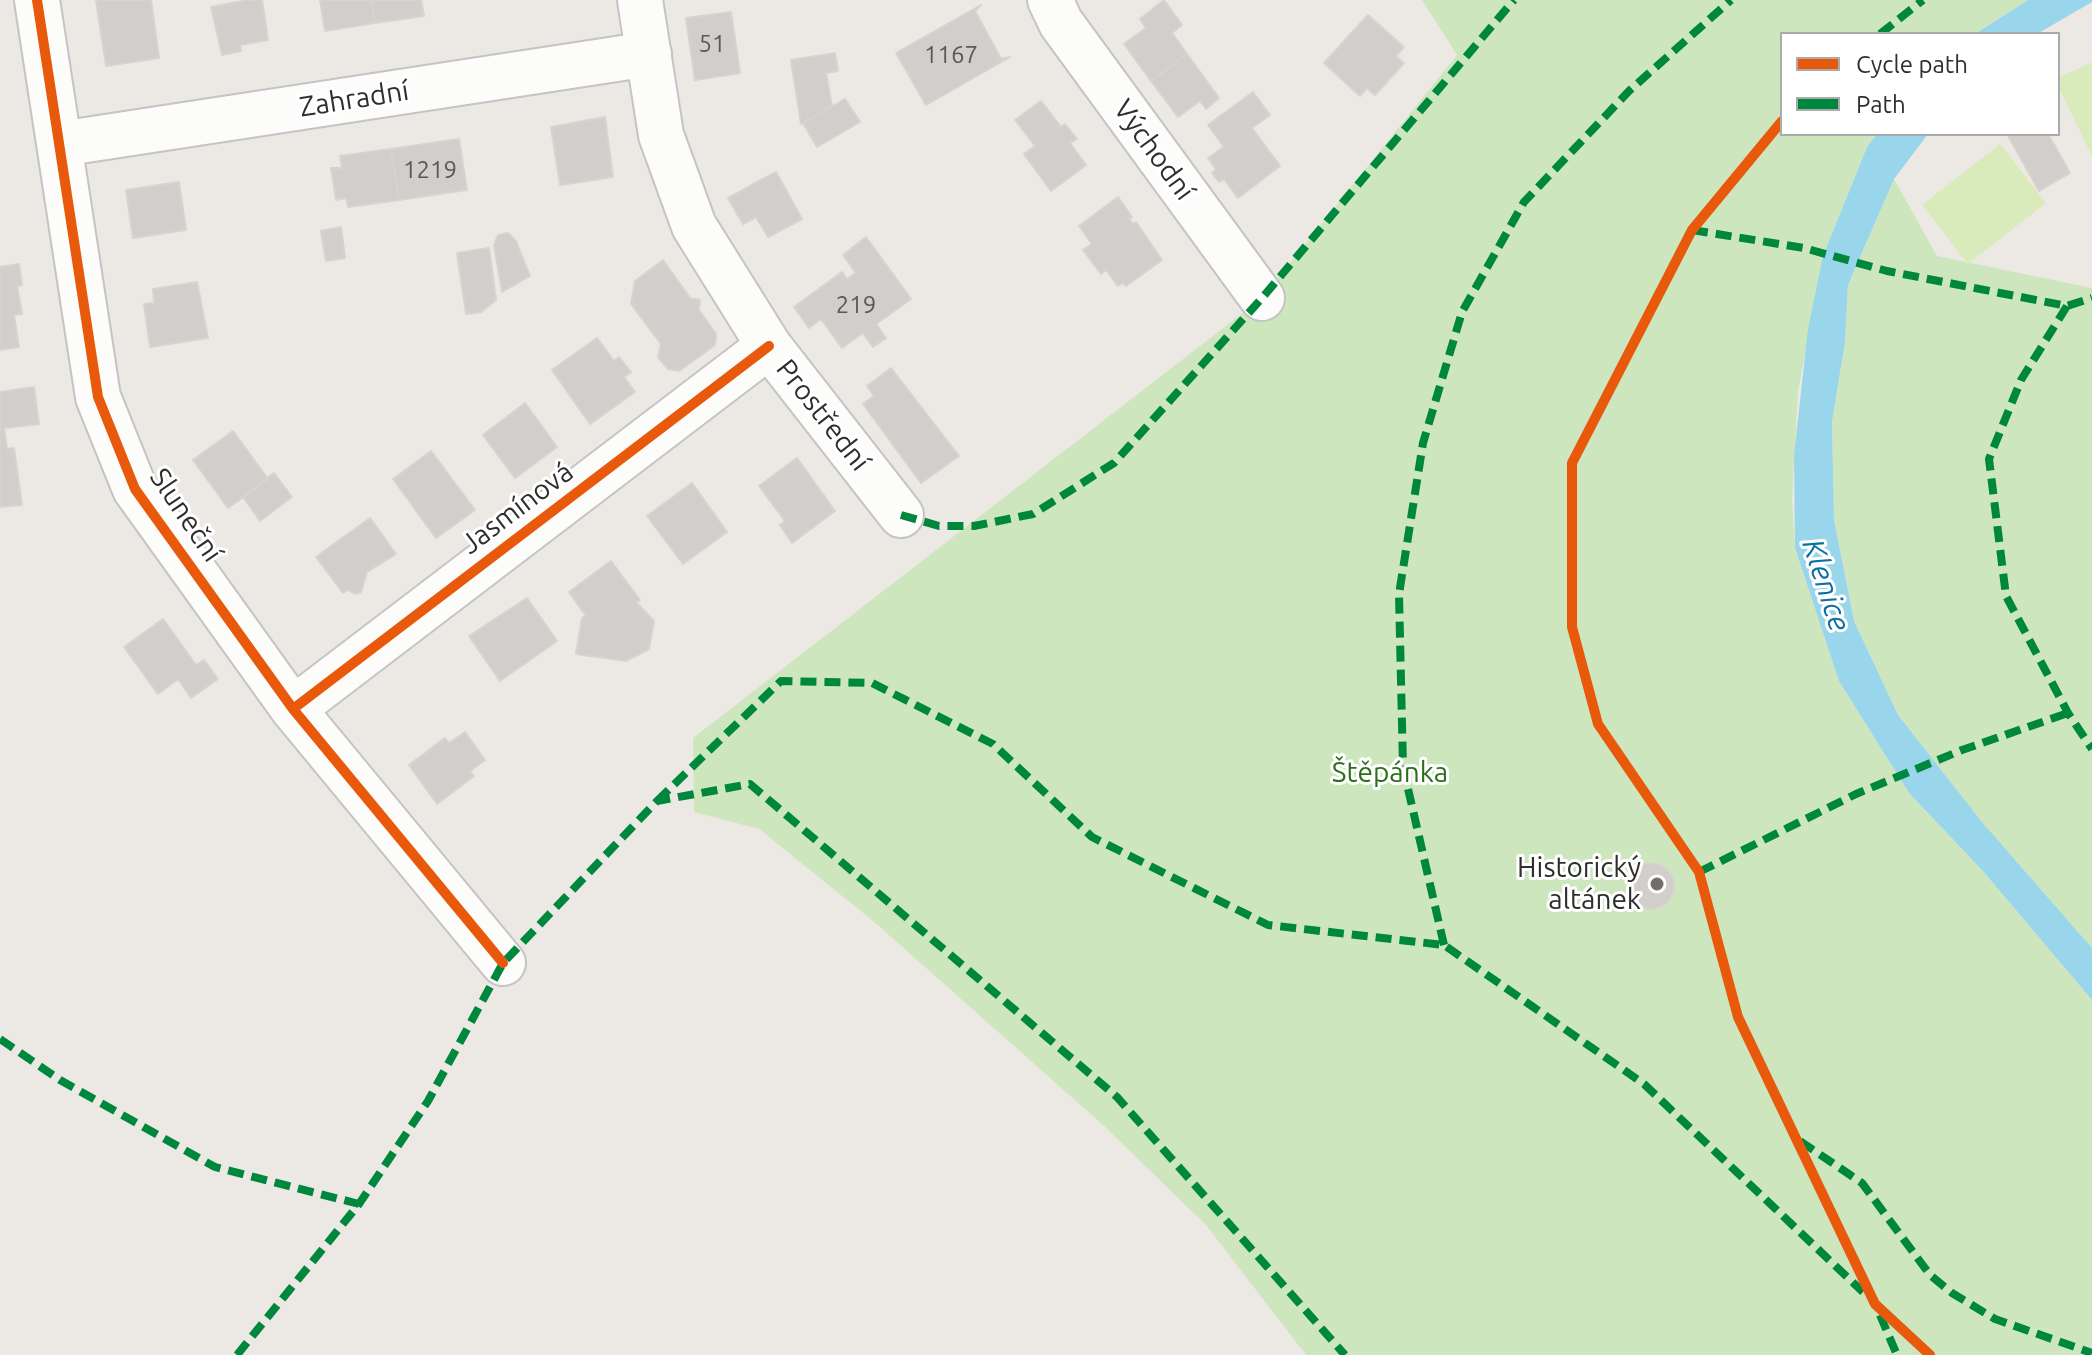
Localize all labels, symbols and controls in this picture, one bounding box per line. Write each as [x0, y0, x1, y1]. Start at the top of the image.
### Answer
house number: 51 [698, 30, 726, 58]
legend [1780, 32, 2060, 136]
house number: 1167 [924, 41, 978, 69]
text: Cycle path [1856, 51, 1968, 78]
street label: Zahradní [297, 74, 411, 124]
text: Path [1856, 91, 1906, 118]
street label: Východní [1106, 93, 1202, 207]
house number: 1219 [403, 156, 457, 184]
house number: 219 [836, 291, 876, 319]
street label: Prostřední [769, 353, 877, 477]
street label: Jasmínová [454, 455, 580, 561]
street label: Sluneční [143, 462, 229, 568]
water label: Klenice [1794, 534, 1858, 636]
park label: Štěpánka [1332, 756, 1448, 790]
place label: Historický altánek [1517, 851, 1641, 917]
marker: Historický altánek [1648, 875, 1666, 893]

